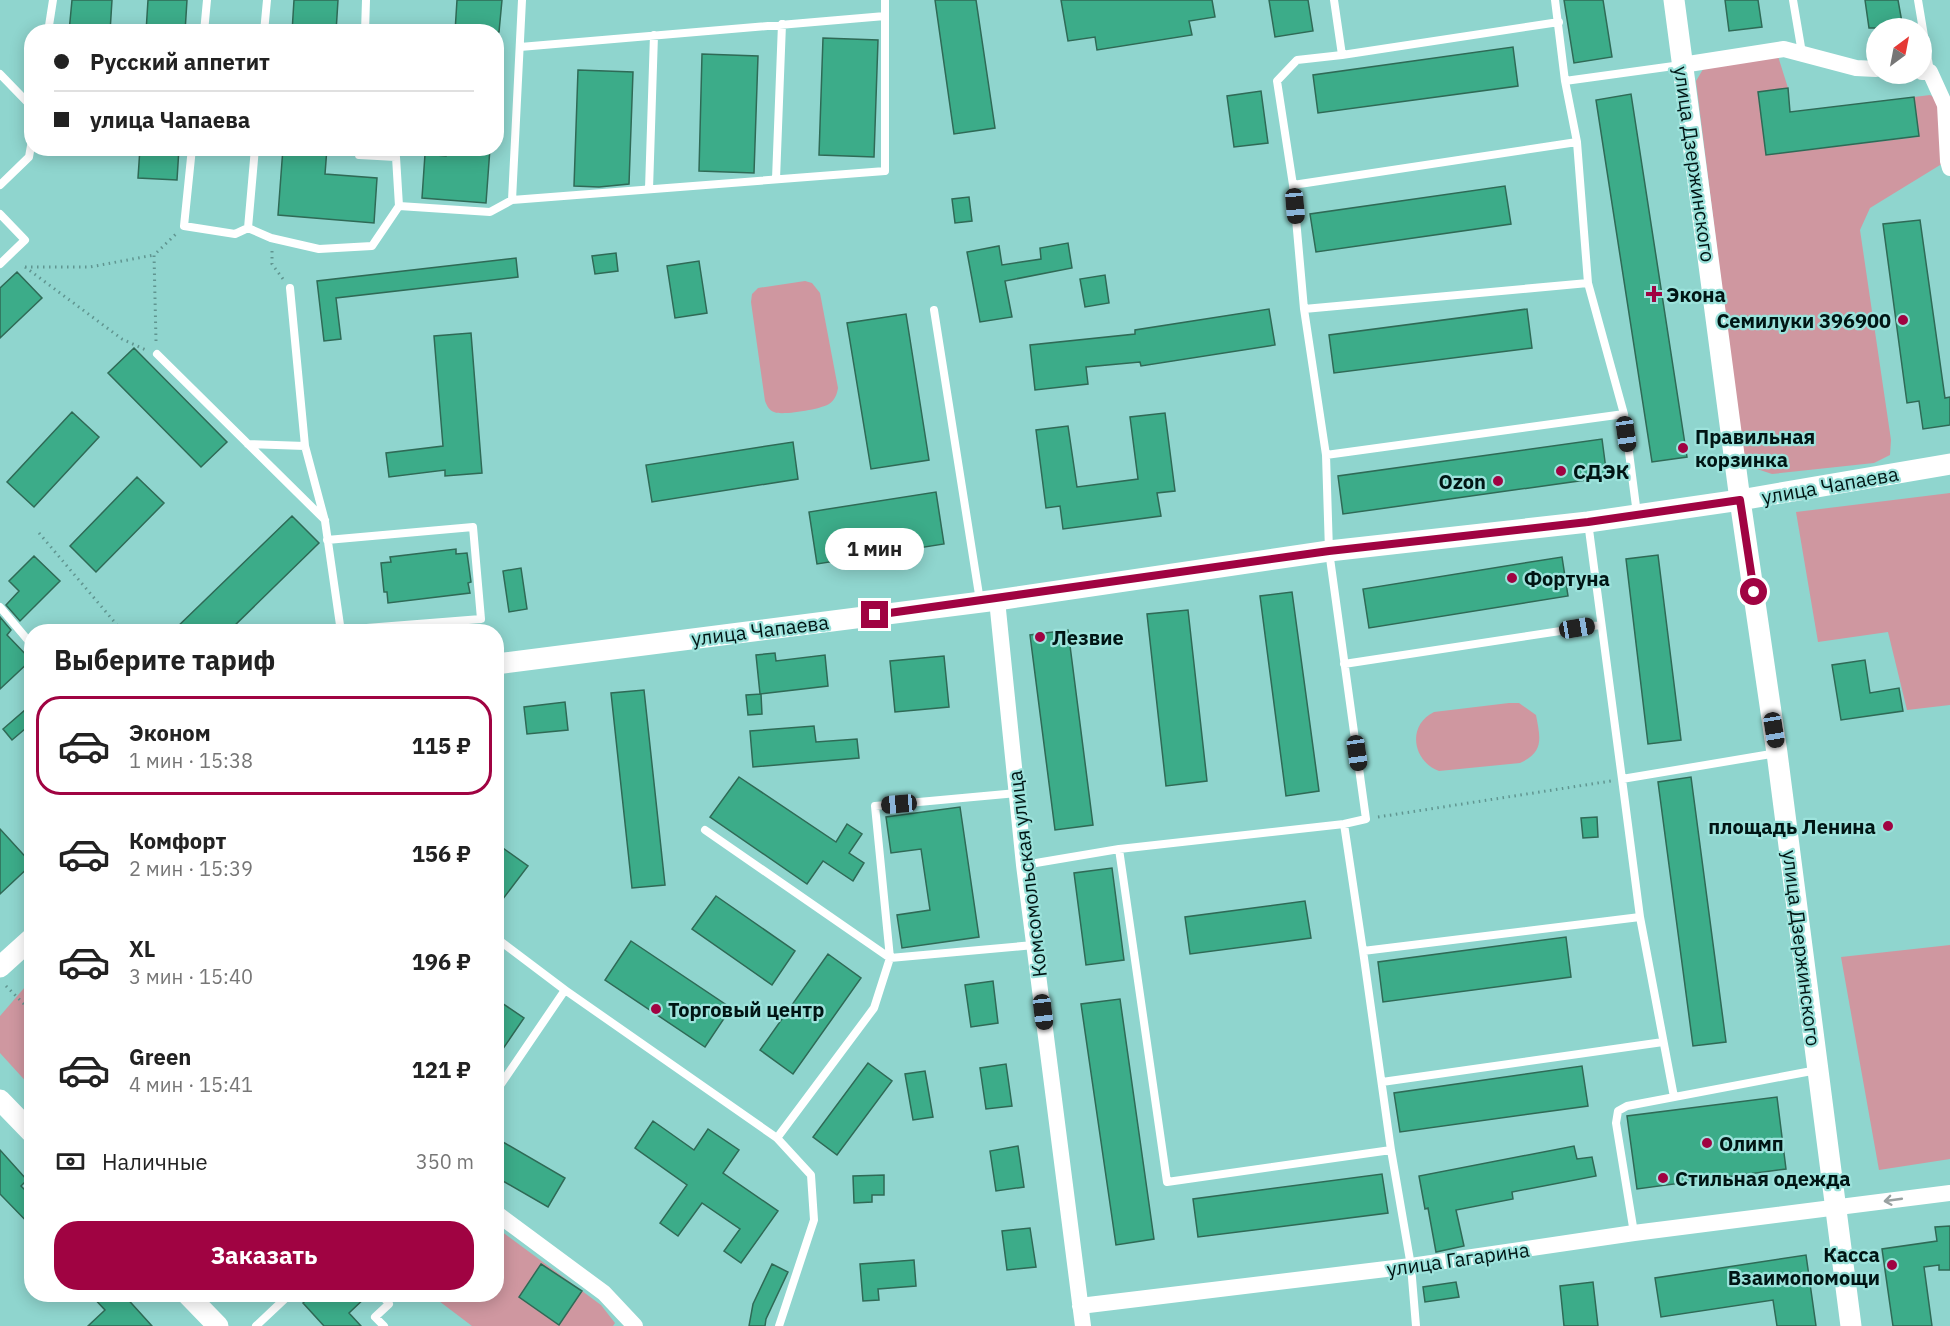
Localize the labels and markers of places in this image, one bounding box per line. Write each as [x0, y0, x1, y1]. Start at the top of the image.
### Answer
place label: Экона [1666, 281, 1726, 308]
marker: Экона [1647, 287, 1661, 301]
place label: Семилуки 396900 [1717, 307, 1891, 334]
marker: Семилуки 396900 [1896, 313, 1910, 327]
place label: Правильная корзинка [1695, 423, 1815, 473]
marker: Правильная корзинка [1676, 441, 1690, 455]
place label: СДЭК [1573, 458, 1629, 485]
marker: СДЭК [1554, 464, 1568, 478]
place label: Ozon [1438, 468, 1486, 495]
marker: Ozon [1491, 474, 1505, 488]
place label: Фортуна [1524, 565, 1610, 592]
marker: Фортуна [1505, 571, 1519, 585]
place label: Лезвие [1052, 624, 1124, 651]
marker: Лезвие [1033, 630, 1047, 644]
place label: площадь Ленина [1708, 813, 1876, 840]
marker: площадь Ленина [1881, 819, 1895, 833]
place label: Торговый центр [668, 996, 824, 1023]
marker: Торговый центр [649, 1002, 663, 1016]
place label: Олимп [1719, 1130, 1784, 1157]
marker: Олимп [1700, 1136, 1714, 1150]
place label: Стильная одежда [1675, 1165, 1851, 1192]
marker: Стильная одежда [1656, 1171, 1670, 1185]
place label: Касса Взаимопомощи [1728, 1241, 1880, 1291]
marker: Касса Взаимопомощи [1885, 1258, 1899, 1272]

